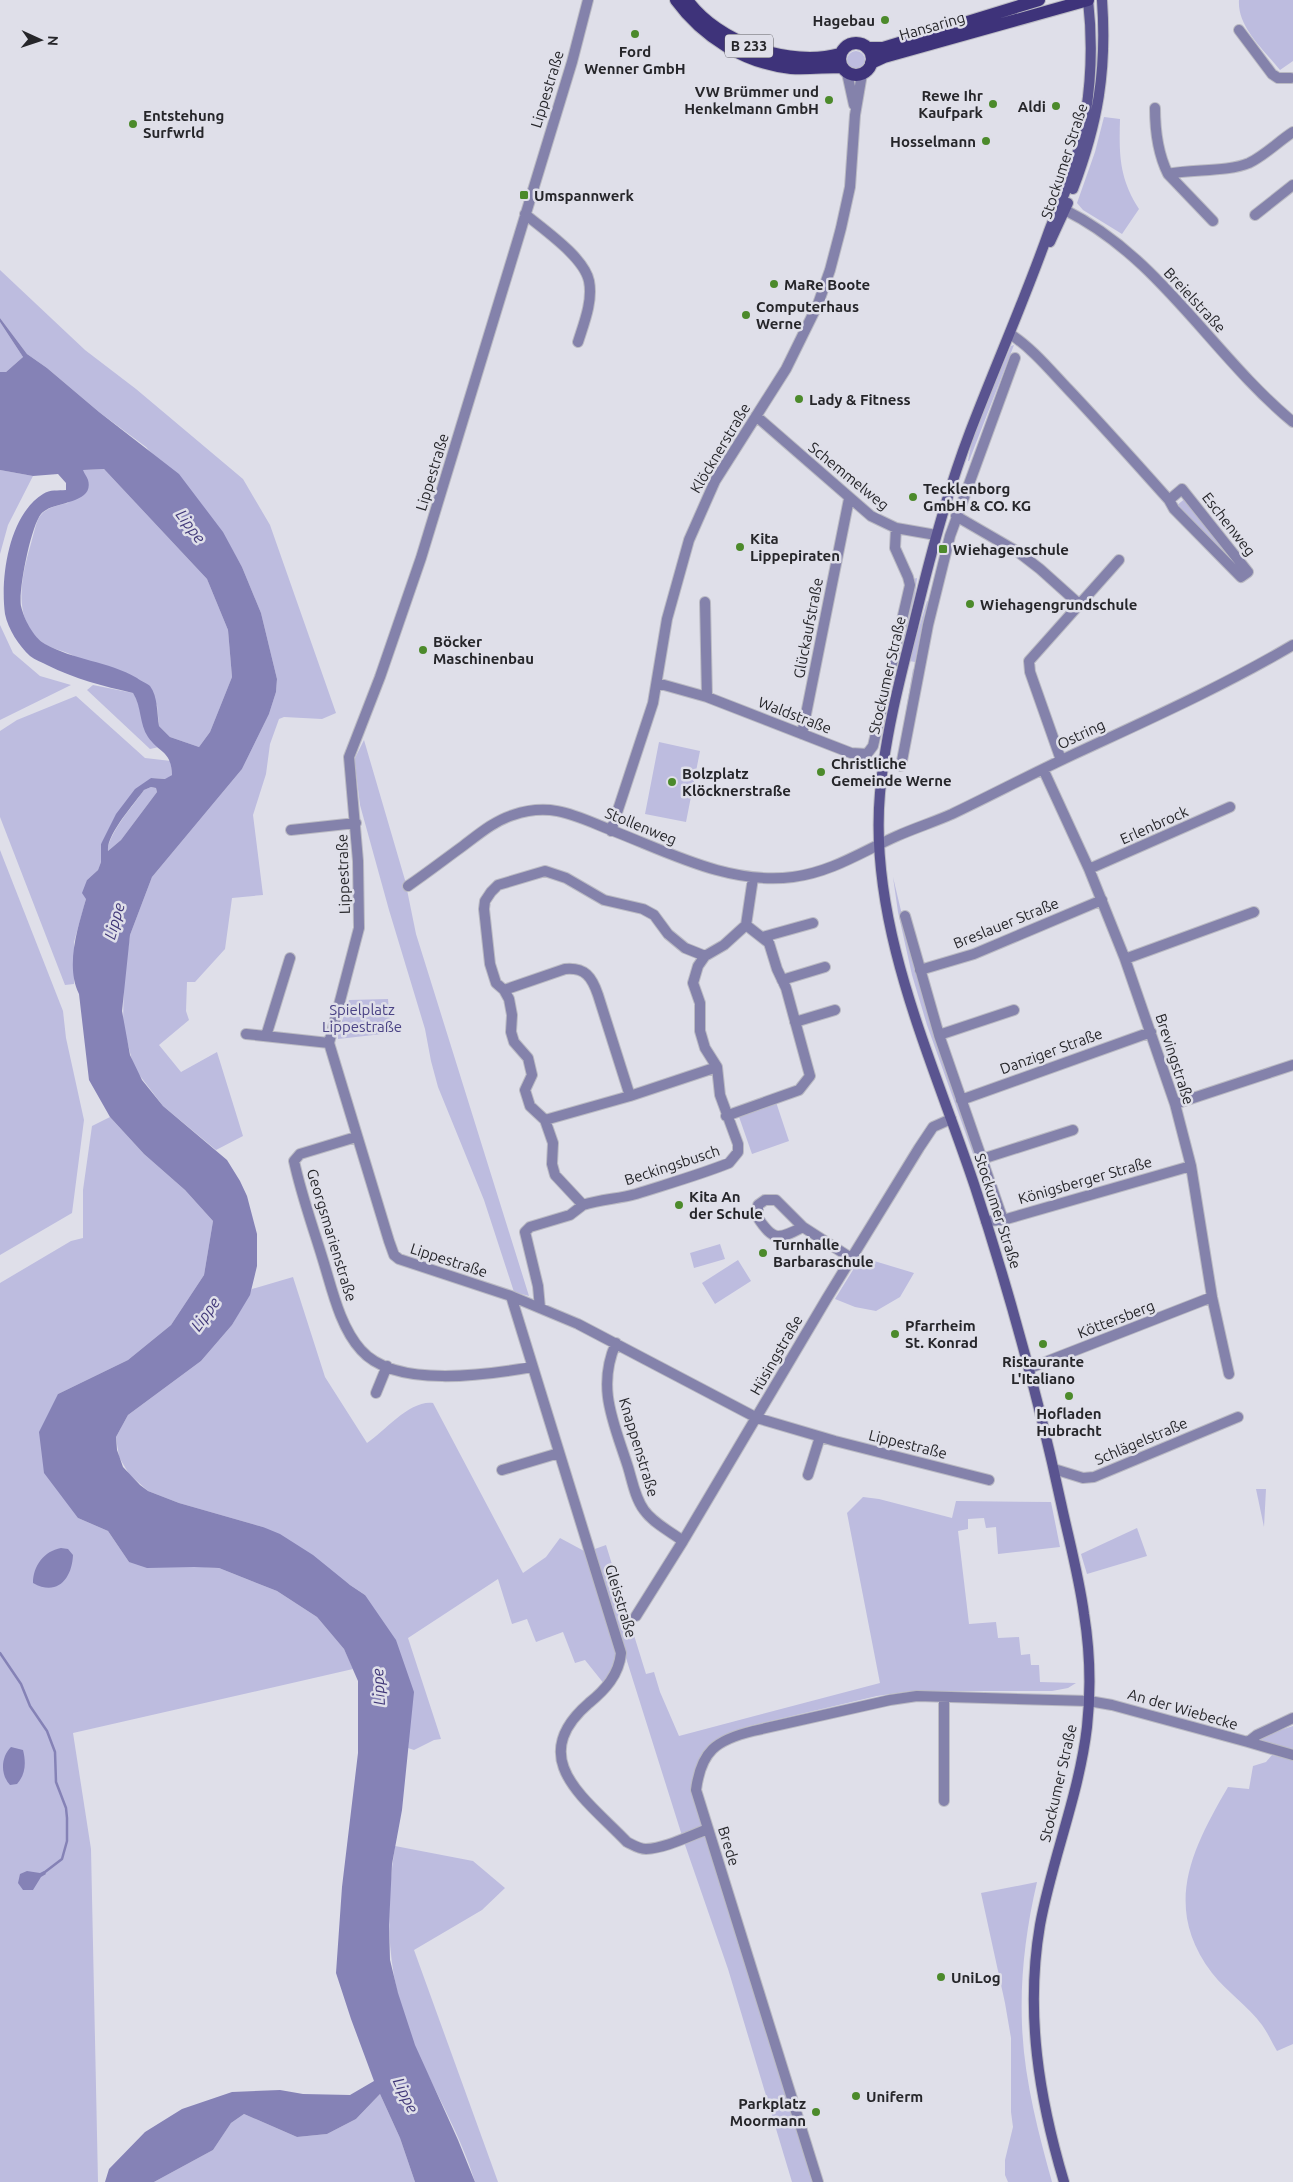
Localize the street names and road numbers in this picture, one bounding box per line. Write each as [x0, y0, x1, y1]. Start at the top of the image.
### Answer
street label: Hansaring [897, 9, 967, 43]
road number: B 233 [725, 34, 773, 58]
street label: Lippestraße [527, 48, 567, 130]
street label: Stockumer Straße [1037, 101, 1091, 221]
street label: Breielstraße [1161, 264, 1229, 336]
street label: Klöcknerstraße [686, 400, 754, 496]
street label: Lippestraße [412, 431, 452, 513]
street label: Schemmelweg [805, 438, 893, 514]
street label: Eschenweg [1199, 489, 1259, 559]
street label: Glückaufstraße [790, 576, 826, 680]
street label: Stockumer Straße [865, 614, 909, 736]
street label: Waldstraße [756, 693, 834, 737]
street label: Ostring [1054, 716, 1108, 752]
street label: Erlenbrock [1117, 802, 1191, 848]
street label: Stollenweg [603, 804, 679, 848]
street label: Lippestraße [333, 834, 353, 914]
street label: Breslauer Straße [951, 894, 1061, 952]
street label: Brevingstraße [1152, 1011, 1198, 1107]
street label: Danziger Straße [997, 1025, 1105, 1077]
street label: Beckingsbusch [622, 1142, 722, 1188]
street label: Stockumer Straße [971, 1151, 1025, 1271]
street label: Königsberger Straße [1016, 1153, 1154, 1207]
street label: Georgsmarienstraße [304, 1167, 360, 1303]
street label: Lippestraße [408, 1240, 490, 1280]
street label: Köttersberg [1075, 1296, 1157, 1342]
street label: Hüsingstraße [746, 1312, 806, 1398]
street label: Knappenstraße [616, 1395, 662, 1499]
street label: Schlägelstraße [1092, 1414, 1190, 1468]
street label: Lippestraße [867, 1426, 949, 1462]
street label: Gleisstraße [602, 1562, 640, 1640]
street label: An der Wiebecke [1126, 1685, 1240, 1733]
street label: Stockumer Straße [1036, 1722, 1080, 1844]
street label: Brede [715, 1824, 743, 1868]

